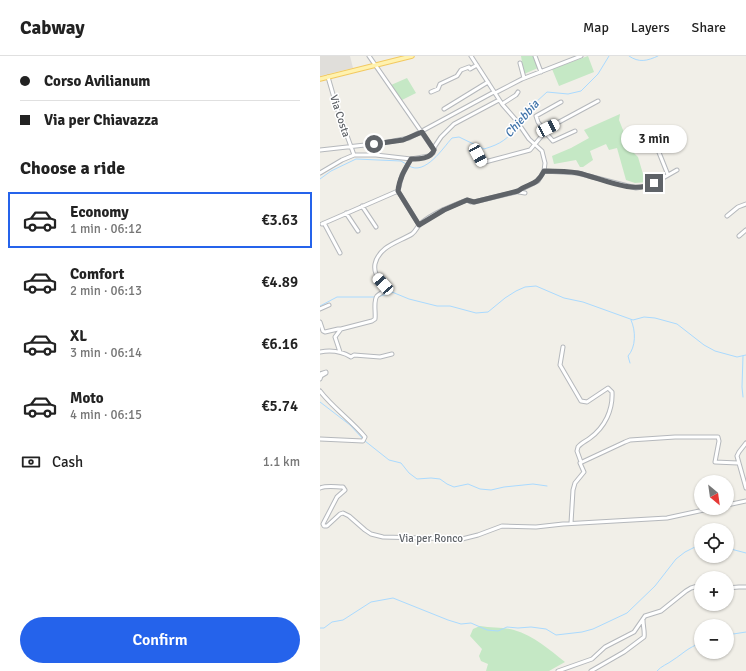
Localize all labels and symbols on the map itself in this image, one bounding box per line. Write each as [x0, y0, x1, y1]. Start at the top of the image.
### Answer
street label: Via Costa [327, 93, 353, 139]
water label: Chiebbia [502, 96, 543, 141]
car [535, 117, 561, 139]
callout: 3 min [621, 125, 687, 153]
route start [365, 135, 383, 153]
car [467, 142, 489, 168]
route end [645, 174, 663, 192]
car [371, 271, 395, 297]
north arrow [694, 475, 734, 515]
street label: Via per Ronco [399, 532, 463, 545]

